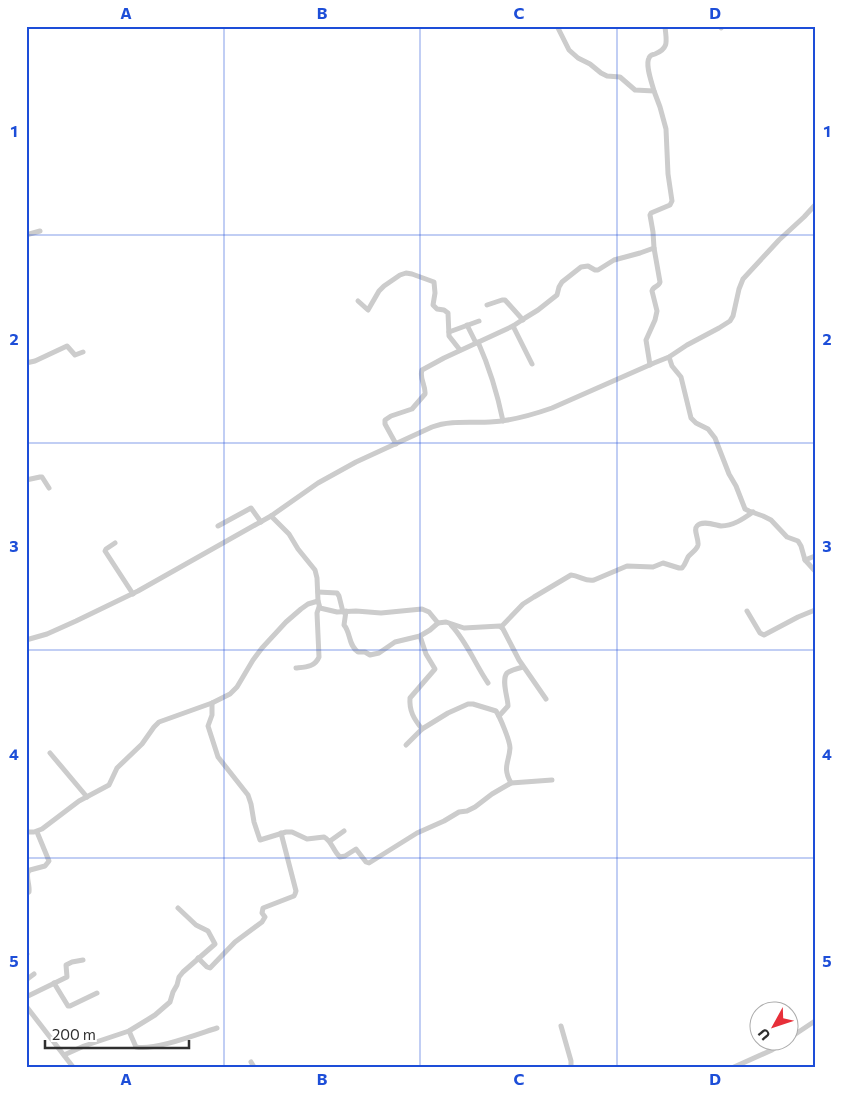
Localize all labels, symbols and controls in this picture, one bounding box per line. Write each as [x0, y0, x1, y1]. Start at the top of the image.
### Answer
text: A [120, 3, 132, 22]
text: B [317, 3, 328, 22]
text: C [514, 3, 525, 22]
text: D [709, 3, 721, 22]
text: 1 [10, 121, 18, 140]
text: 1 [823, 121, 831, 140]
text: 2 [9, 329, 19, 348]
text: 2 [822, 329, 832, 348]
text: 3 [9, 536, 19, 555]
text: 3 [822, 536, 832, 555]
text: 4 [9, 744, 19, 763]
text: 4 [822, 744, 832, 763]
text: 5 [9, 951, 19, 970]
text: 5 [822, 951, 832, 970]
north arrow [748, 1000, 798, 1050]
scale bar [45, 1018, 189, 1050]
text: 200 m [52, 1025, 96, 1043]
text: U [754, 1025, 773, 1044]
text: A [120, 1069, 132, 1088]
text: B [317, 1069, 328, 1088]
text: C [514, 1069, 525, 1088]
text: D [709, 1069, 721, 1088]

